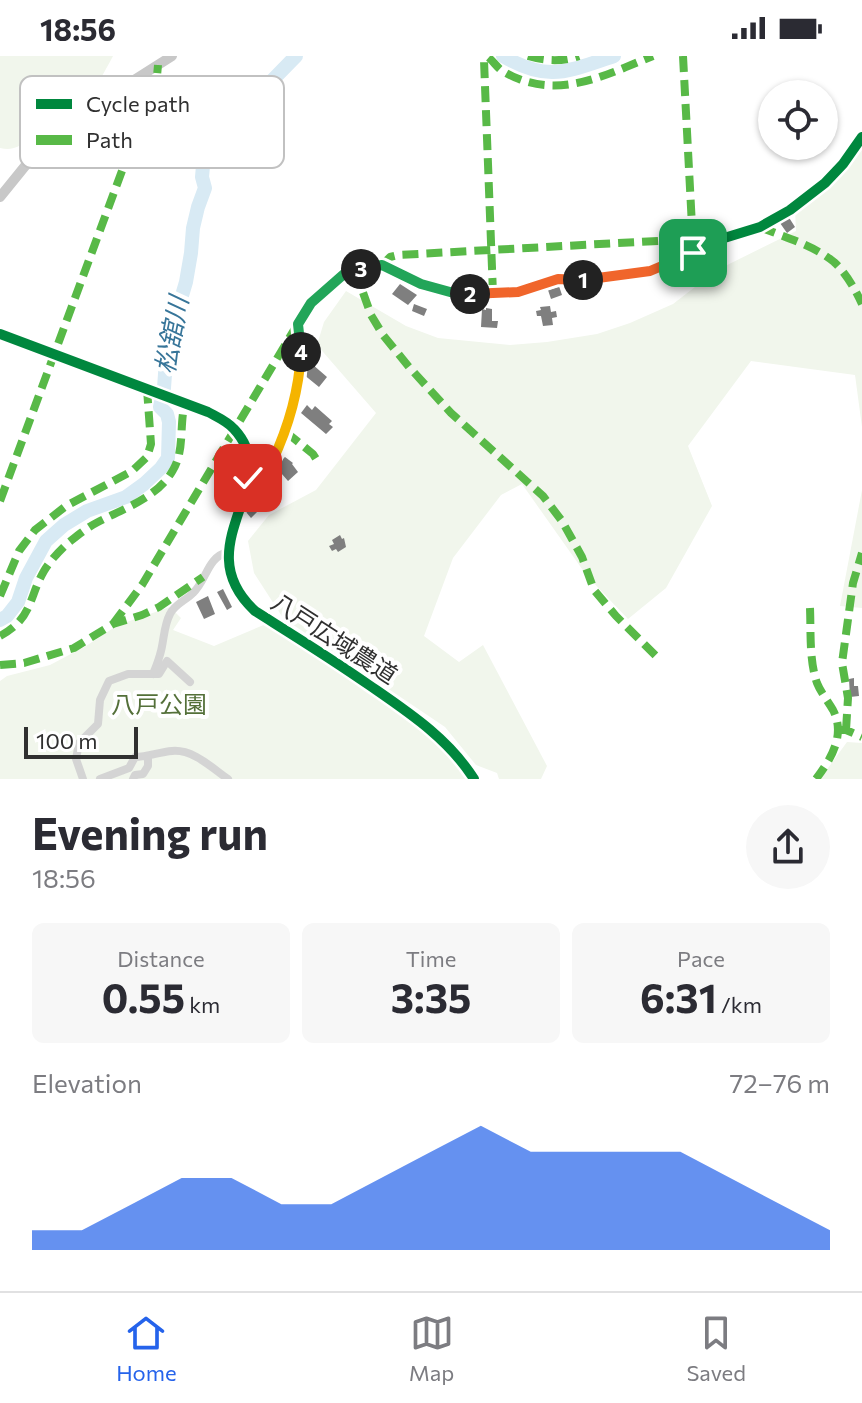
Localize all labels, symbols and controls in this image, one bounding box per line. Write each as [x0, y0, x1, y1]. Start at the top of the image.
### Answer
text: 18:56 [40, 10, 116, 47]
legend [20, 76, 284, 168]
map controls [758, 80, 838, 160]
button: locate [758, 80, 838, 160]
text: Cycle path [86, 90, 190, 117]
text: Path [86, 126, 133, 153]
pin [659, 219, 727, 287]
icon: arrive [671, 231, 715, 275]
pin: 3 [341, 249, 381, 289]
text: 3 [355, 255, 367, 282]
pin: 1 [563, 260, 603, 300]
text: 1 [578, 266, 588, 293]
pin: 2 [450, 274, 490, 314]
text: 2 [464, 280, 476, 307]
water label: 松舘川 [148, 291, 194, 376]
pin: 4 [281, 332, 321, 372]
text: 4 [294, 338, 308, 365]
pin [214, 444, 282, 512]
icon: check [226, 456, 270, 500]
street label: 八戸広域農道 [267, 586, 403, 689]
park label: 八戸公園 [111, 689, 207, 718]
scale bar [24, 723, 138, 759]
text: 100 m [36, 727, 98, 754]
text: Evening run [32, 805, 268, 859]
button: share [746, 805, 830, 889]
text: 18:56 [32, 862, 96, 893]
text: Distance [117, 945, 205, 972]
text: Time [406, 945, 456, 972]
text: Pace [677, 945, 725, 972]
text: 0.55 [102, 972, 185, 1021]
text: 3:35 [391, 972, 471, 1021]
text: 6:31 [640, 972, 717, 1021]
text: km [185, 991, 220, 1018]
text: /km [717, 991, 762, 1018]
text: Elevation [32, 1067, 142, 1098]
text: 72–76 m [729, 1067, 830, 1098]
tab: Home [116, 1311, 177, 1386]
tab: Map [409, 1311, 454, 1386]
tab: Saved [686, 1311, 746, 1386]

